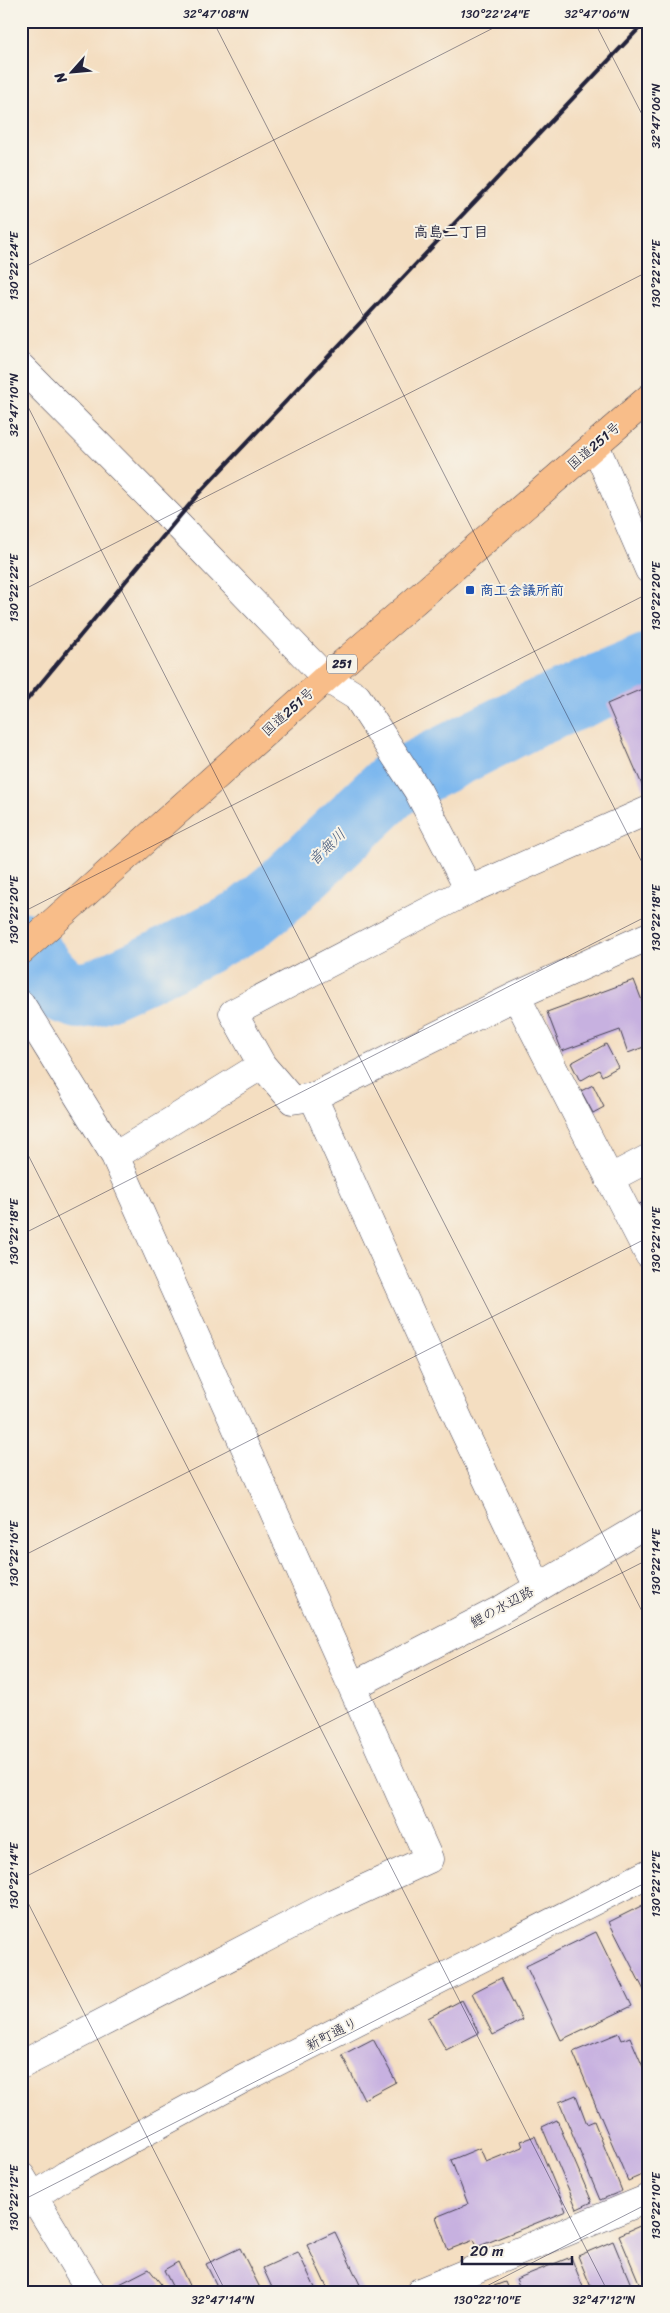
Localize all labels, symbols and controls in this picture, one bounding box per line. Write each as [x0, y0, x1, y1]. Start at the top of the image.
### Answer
text: 32°47'08"N [183, 3, 249, 25]
text: 130°22'24"E [461, 3, 531, 25]
text: 32°47'06"N [564, 3, 630, 25]
north arrow [48, 48, 98, 98]
text: N [47, 67, 75, 89]
text: 32°47'06"N [645, 83, 667, 149]
district label: 高島二丁目 [413, 219, 489, 245]
text: 130°22'24"E [3, 230, 25, 300]
text: 130°22'22"E [645, 239, 667, 308]
text: 32°47'10"N [3, 373, 25, 437]
street label: 国道251号 [561, 415, 627, 477]
text: 130°22'22"E [3, 553, 25, 622]
text: 130°22'20"E [645, 560, 667, 630]
place label: 商工会議所前 [480, 578, 564, 603]
marker: 商工会議所前 [464, 584, 476, 596]
road number: 251 [327, 654, 357, 674]
street label: 国道251号 [256, 681, 320, 743]
water label: 音無川 [302, 822, 352, 872]
text: 130°22'20"E [3, 874, 25, 944]
text: 130°22'18"E [645, 883, 667, 951]
text: 130°22'18"E [3, 1197, 25, 1265]
text: 130°22'16"E [645, 1205, 667, 1273]
text: 130°22'16"E [3, 1519, 25, 1587]
text: 130°22'14"E [645, 1527, 667, 1596]
street label: 鯉の水辺路 [465, 1579, 539, 1635]
text: 130°22'14"E [3, 1841, 25, 1910]
text: 130°22'12"E [645, 1849, 667, 1917]
street label: 新町通り [301, 2010, 363, 2058]
text: 130°22'12"E [3, 2163, 25, 2231]
text: 130°22'10"E [645, 2171, 667, 2240]
scale bar [462, 2233, 572, 2265]
text: 20 m [470, 2238, 504, 2264]
text: 32°47'14"N [191, 2289, 255, 2311]
text: 130°22'10"E [453, 2289, 522, 2311]
text: 32°47'12"N [573, 2289, 636, 2311]

